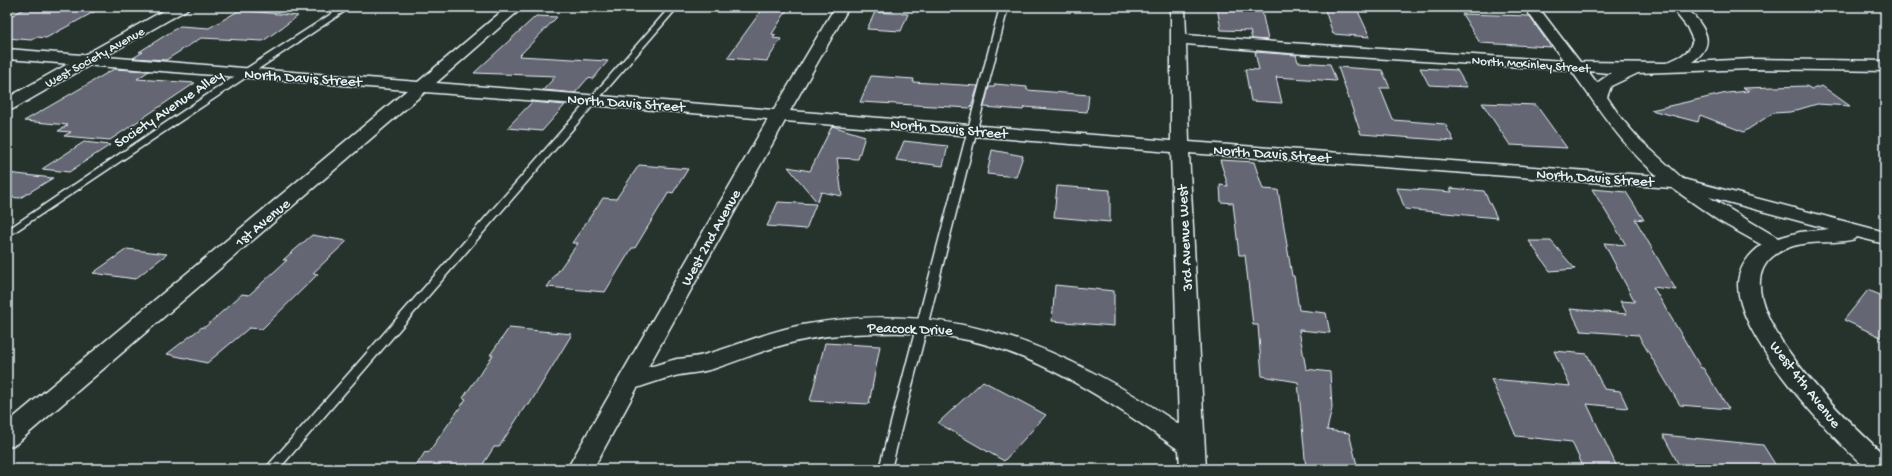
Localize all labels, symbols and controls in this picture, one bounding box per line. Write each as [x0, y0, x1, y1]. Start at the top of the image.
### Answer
street label: West Society Avenue [43, 24, 148, 92]
street label: North McKinley Street [1471, 54, 1592, 77]
street label: Society Avenue Alley [111, 66, 227, 153]
street label: North Davis Street [244, 66, 364, 92]
street label: North Davis Street [567, 91, 687, 117]
street label: North Davis Street [889, 116, 1010, 144]
street label: North Davis Street [1213, 142, 1333, 168]
street label: North Davis Street [1536, 166, 1656, 192]
street label: 3rd Avenue West [1174, 183, 1198, 292]
street label: West 2nd Avenue [678, 186, 746, 289]
street label: 1st Avenue [231, 195, 295, 252]
street label: Peacock Drive [866, 319, 953, 340]
street label: West 4th Avenue [1765, 338, 1844, 433]

